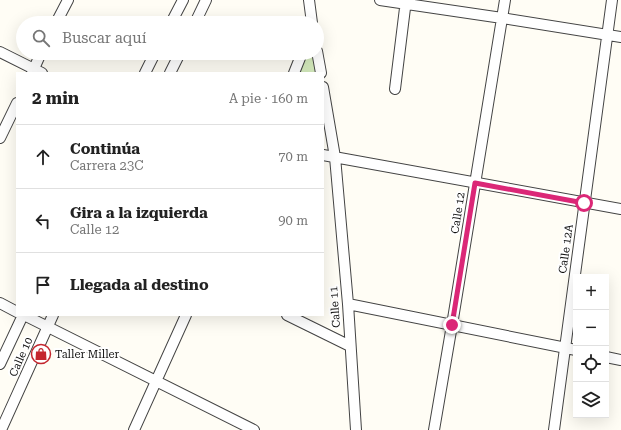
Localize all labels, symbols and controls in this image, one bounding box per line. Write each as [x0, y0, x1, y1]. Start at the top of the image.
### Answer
search box [16, 16, 324, 60]
icon: search [30, 27, 52, 49]
text: Buscar aquí [62, 29, 146, 47]
text: 2 min [32, 88, 79, 108]
text: A pie · 160 m [229, 91, 308, 106]
text: Continúa [70, 140, 140, 158]
icon: ahead [32, 146, 54, 168]
text: 70 m [278, 149, 308, 164]
text: Carrera 23C [70, 158, 144, 173]
street label: Calle 12 [448, 191, 468, 235]
route start [575, 194, 593, 212]
text: Gira a la izquierda [70, 204, 208, 222]
icon: left [32, 210, 54, 232]
text: 90 m [278, 213, 308, 228]
text: Calle 12 [70, 222, 119, 237]
street label: Calle 12A [556, 223, 576, 274]
icon: arrive [32, 274, 54, 296]
map controls [573, 274, 609, 418]
button: + [573, 274, 609, 310]
text: Llegada al destino [70, 276, 209, 294]
street label: Calle 11 [327, 286, 343, 328]
button: − [573, 310, 609, 346]
route end [443, 316, 461, 334]
street label: Calle 10 [7, 335, 35, 379]
shop icon: Taller Miller [30, 343, 52, 365]
button: locate [573, 346, 609, 382]
place label: Taller Miller [55, 348, 120, 361]
button: layers [573, 382, 609, 418]

